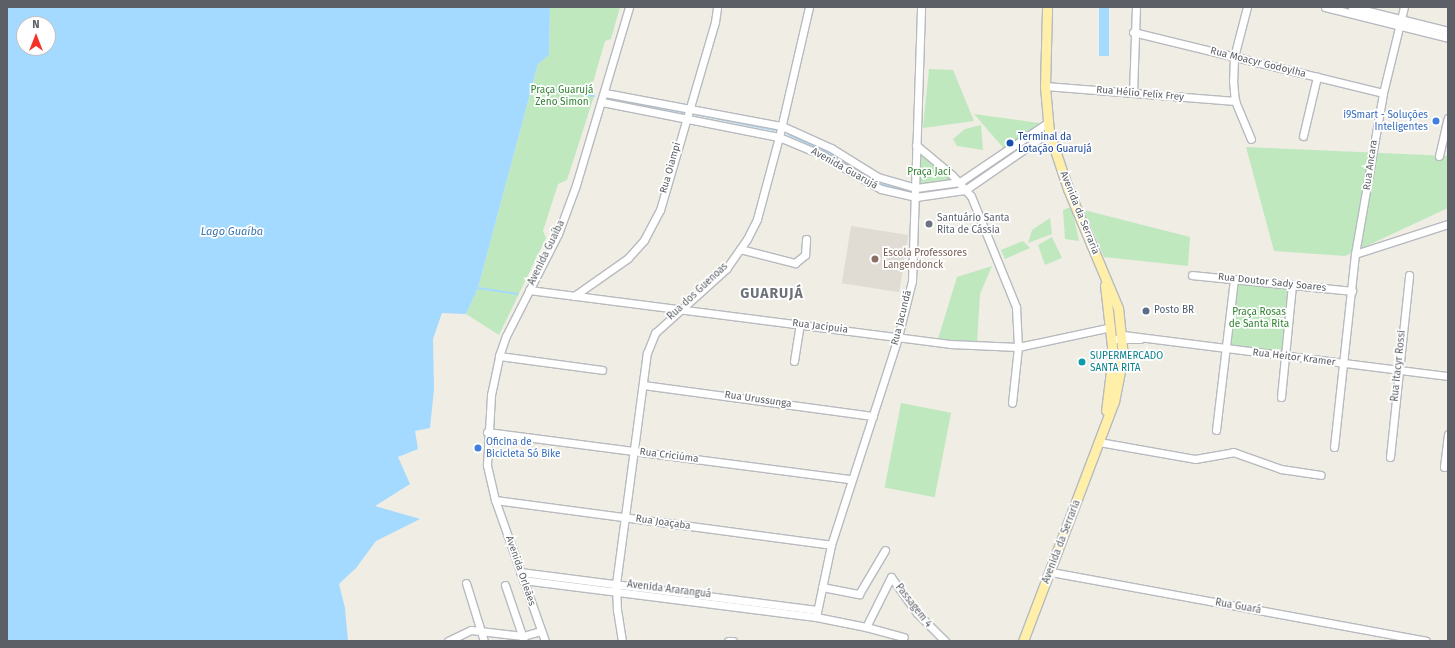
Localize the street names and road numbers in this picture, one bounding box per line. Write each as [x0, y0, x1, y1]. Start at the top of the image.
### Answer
street label: Rua Moacyr Godoylha [1209, 45, 1307, 81]
street label: Rua Hélio Felix Frey [1096, 84, 1184, 104]
street label: Rua Ancara [1362, 139, 1380, 191]
street label: Rua Oiampi [658, 141, 684, 195]
street label: Avenida Guarujá [809, 146, 879, 192]
street label: Avenida da Serraria [1057, 170, 1101, 256]
street label: Avenida Guaíba [526, 219, 568, 287]
street label: Rua dos Guenoas [665, 261, 731, 323]
street label: Rua Doutor Sady Soares [1217, 271, 1327, 295]
street label: Rua Jacundá [889, 289, 915, 347]
street label: Rua Jacipuia [791, 318, 849, 336]
street label: Rua Itacyr Rossi [1389, 330, 1409, 402]
street label: Rua Heitor Kramer [1252, 347, 1336, 369]
street label: Rua Urussunga [724, 389, 792, 411]
street label: Rua Criciúma [639, 446, 699, 466]
street label: Avenida da Serraria [1041, 498, 1083, 586]
street label: Rua Joaçaba [635, 513, 691, 533]
street label: Avenida Orleães [502, 534, 538, 608]
street label: Avenida Araranguá [626, 579, 712, 601]
street label: Passagem 4 [892, 582, 934, 630]
street label: Rua Guará [1214, 597, 1262, 617]

